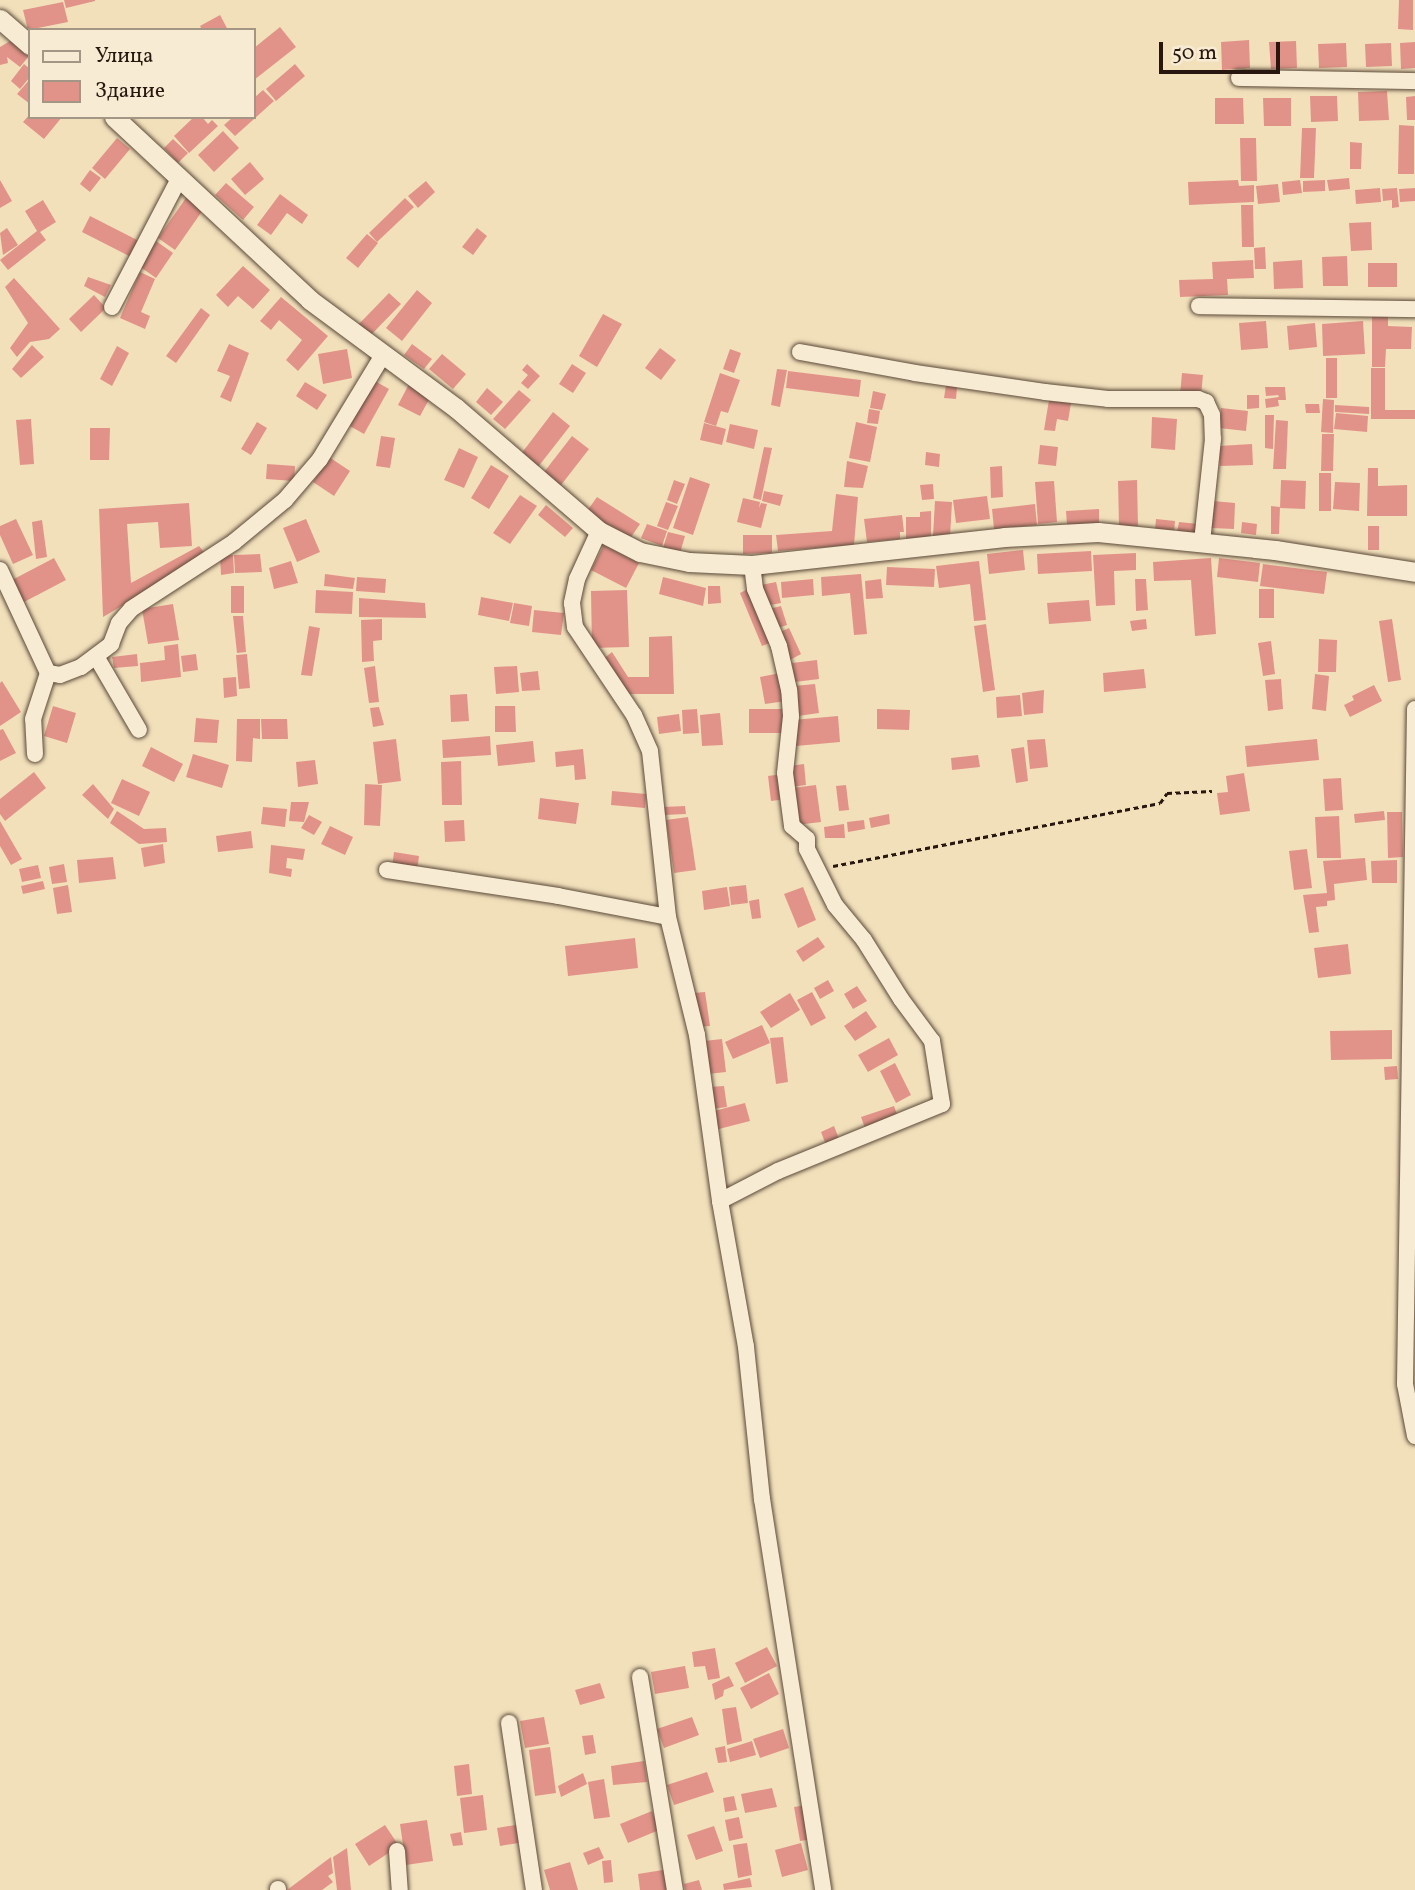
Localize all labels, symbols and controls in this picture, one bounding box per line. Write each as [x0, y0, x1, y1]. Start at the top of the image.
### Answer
legend [28, 28, 256, 119]
scale bar [1163, 28, 1284, 72]
text: 50 m [1172, 39, 1217, 68]
text: Улица [95, 42, 153, 71]
text: Здание [95, 77, 165, 106]

